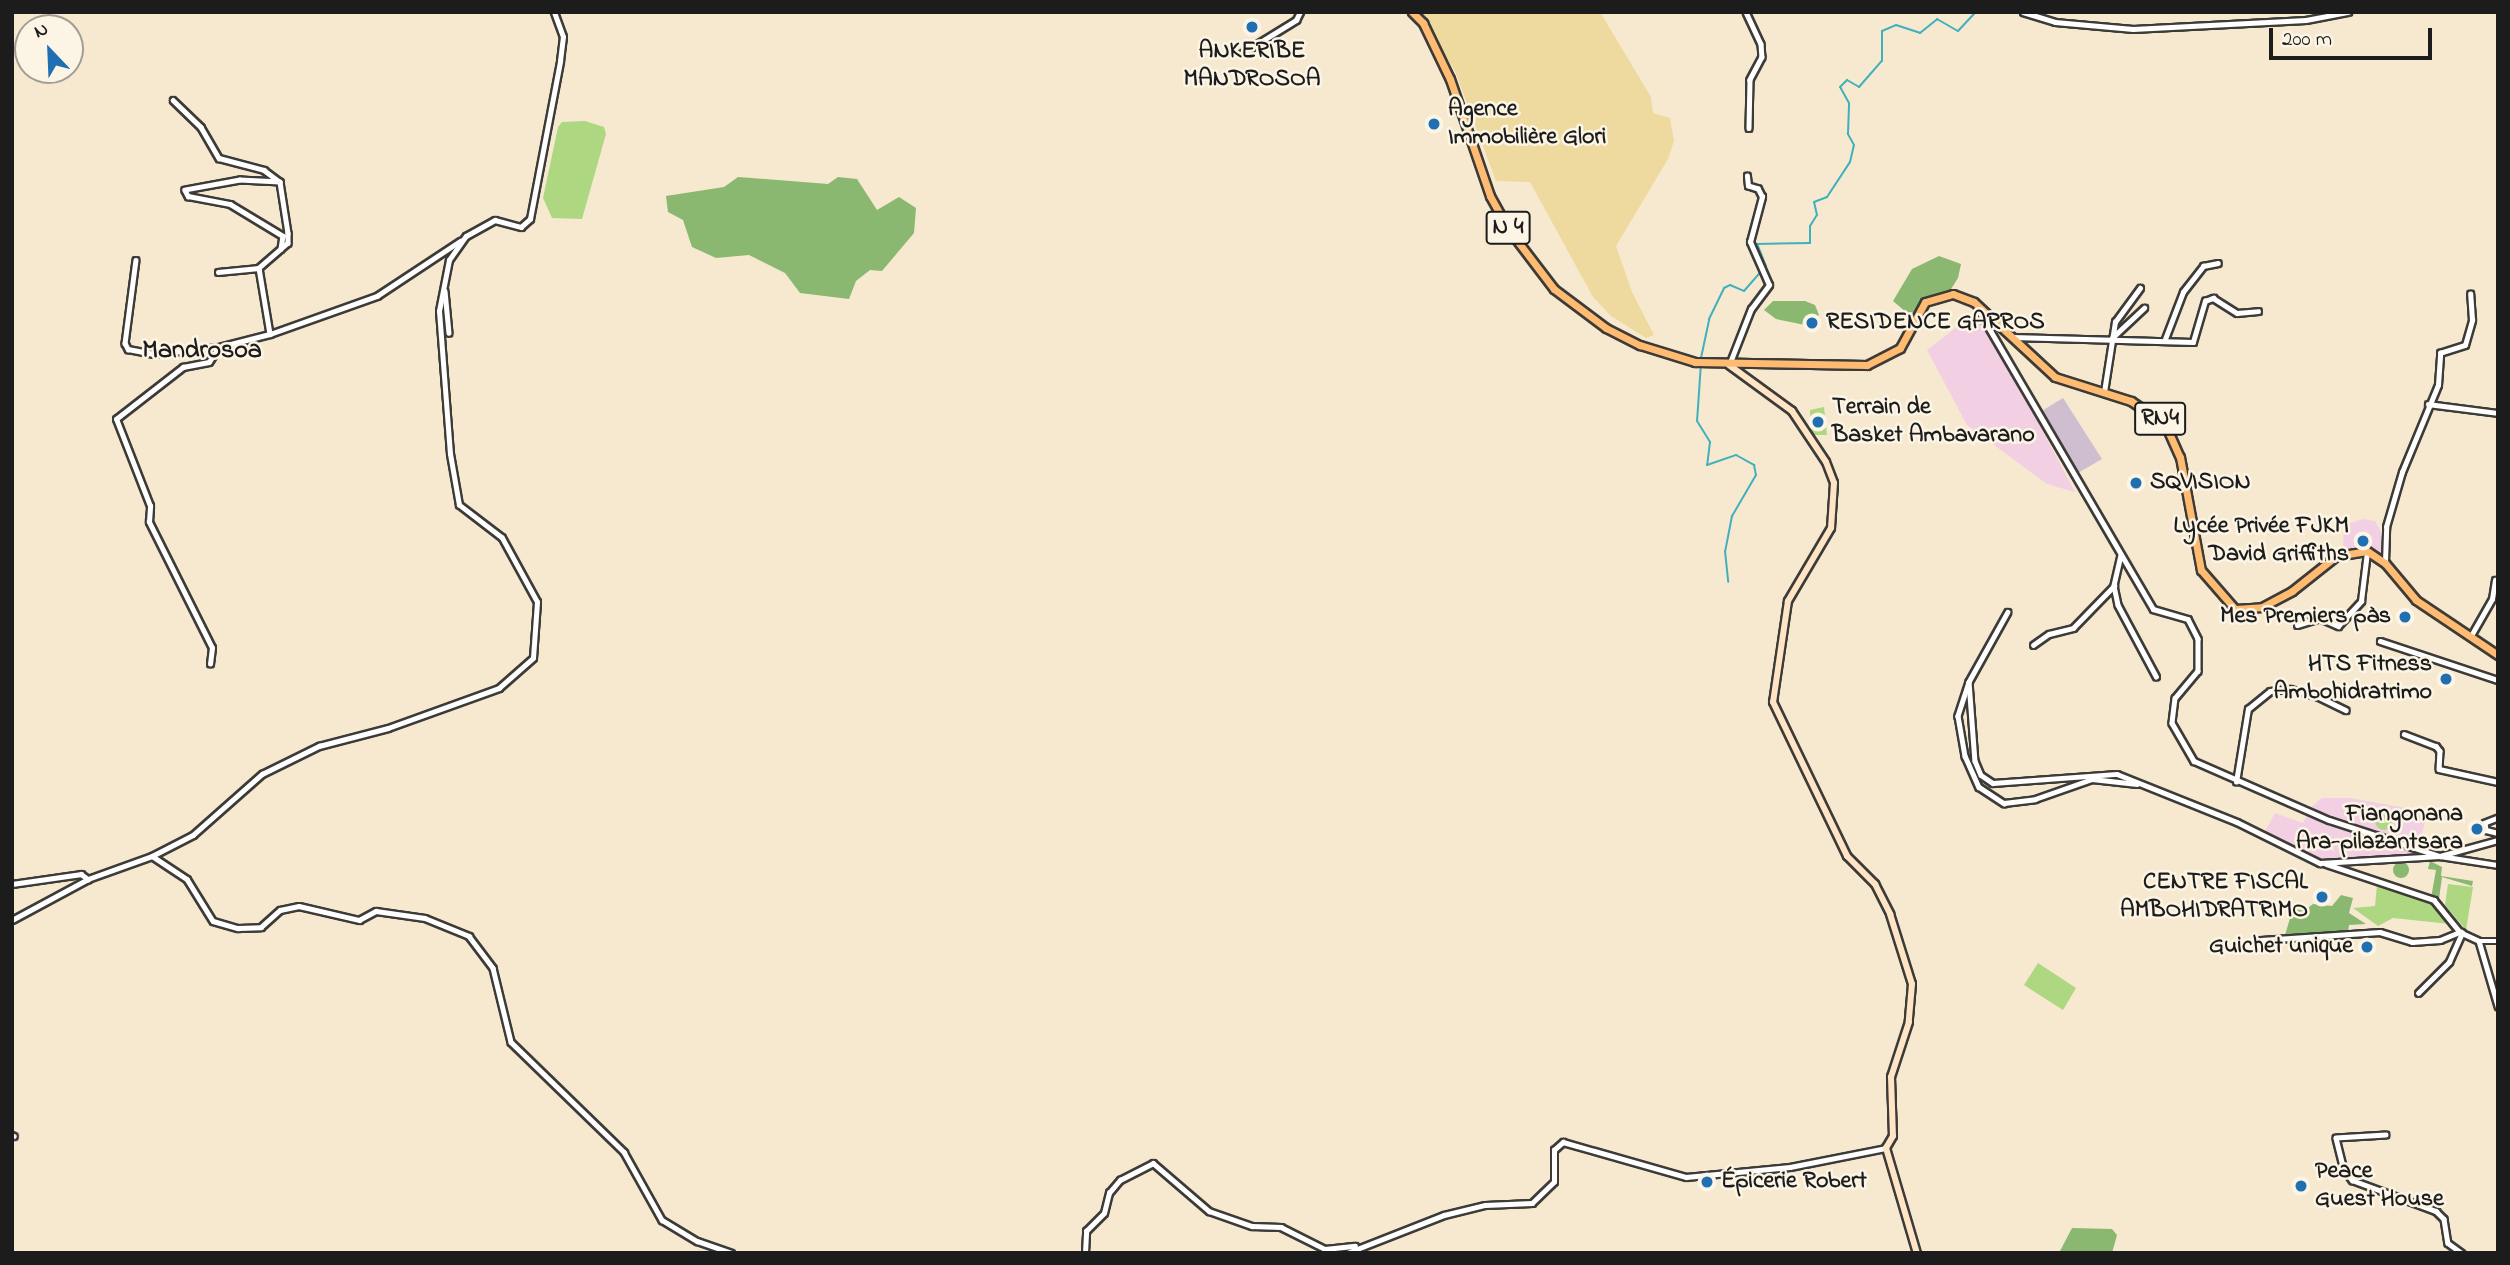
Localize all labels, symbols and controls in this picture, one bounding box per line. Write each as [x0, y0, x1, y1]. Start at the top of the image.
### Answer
north arrow [14, 14, 84, 84]
scale bar [2272, 14, 2435, 58]
text: N [30, 16, 53, 46]
marker: ANKERIBE MANDROSOA [1244, 19, 1260, 35]
text: 200 m [2282, 25, 2332, 55]
place label: ANKERIBE MANDROSOA [1184, 38, 1320, 94]
place label: Agence Immobilière Glori [1448, 96, 1606, 152]
marker: Agence Immobilière Glori [1426, 116, 1442, 132]
road number: N 4 [1485, 208, 1531, 247]
place label: RESIDENCE GARROS [1826, 309, 2045, 337]
marker: RESIDENCE GARROS [1804, 315, 1820, 331]
district label: Mandrosoa [142, 336, 262, 368]
place label: Terrain de Basket Ambavarano [1832, 394, 2035, 450]
road number: RN4 [2134, 400, 2186, 438]
marker: Terrain de Basket Ambavarano [1810, 414, 1826, 430]
place label: SQVISION [2150, 469, 2251, 497]
marker: SQVISION [2128, 475, 2144, 491]
place label: Lycée Privée FJKM David Griffiths [2173, 513, 2349, 569]
marker: Lycée Privée FJKM David Griffiths [2355, 533, 2371, 549]
place label: Mes Premiers pàs [2220, 603, 2391, 631]
marker: Mes Premiers pàs [2397, 609, 2413, 625]
place label: HTS Fitness Ambohidratrimo [2274, 651, 2432, 707]
marker: HTS Fitness Ambohidratrimo [2438, 671, 2454, 687]
place label: Fiangonana Ara-pilazantsara [2296, 801, 2463, 857]
marker: Fiangonana Ara-pilazantsara [2469, 821, 2485, 837]
place label: CENTRE FISCAL AMBOHIDRATRIMO [2120, 869, 2308, 925]
marker: CENTRE FISCAL AMBOHIDRATRIMO [2314, 889, 2330, 905]
place label: Guichet unique [2209, 933, 2353, 961]
marker: Guichet unique [2359, 939, 2375, 955]
place label: Peace Guest House [2315, 1158, 2444, 1214]
place label: Épicerie Robert [1721, 1168, 1867, 1196]
marker: Épicerie Robert [1699, 1174, 1715, 1190]
marker: Peace Guest House [2293, 1178, 2309, 1194]

